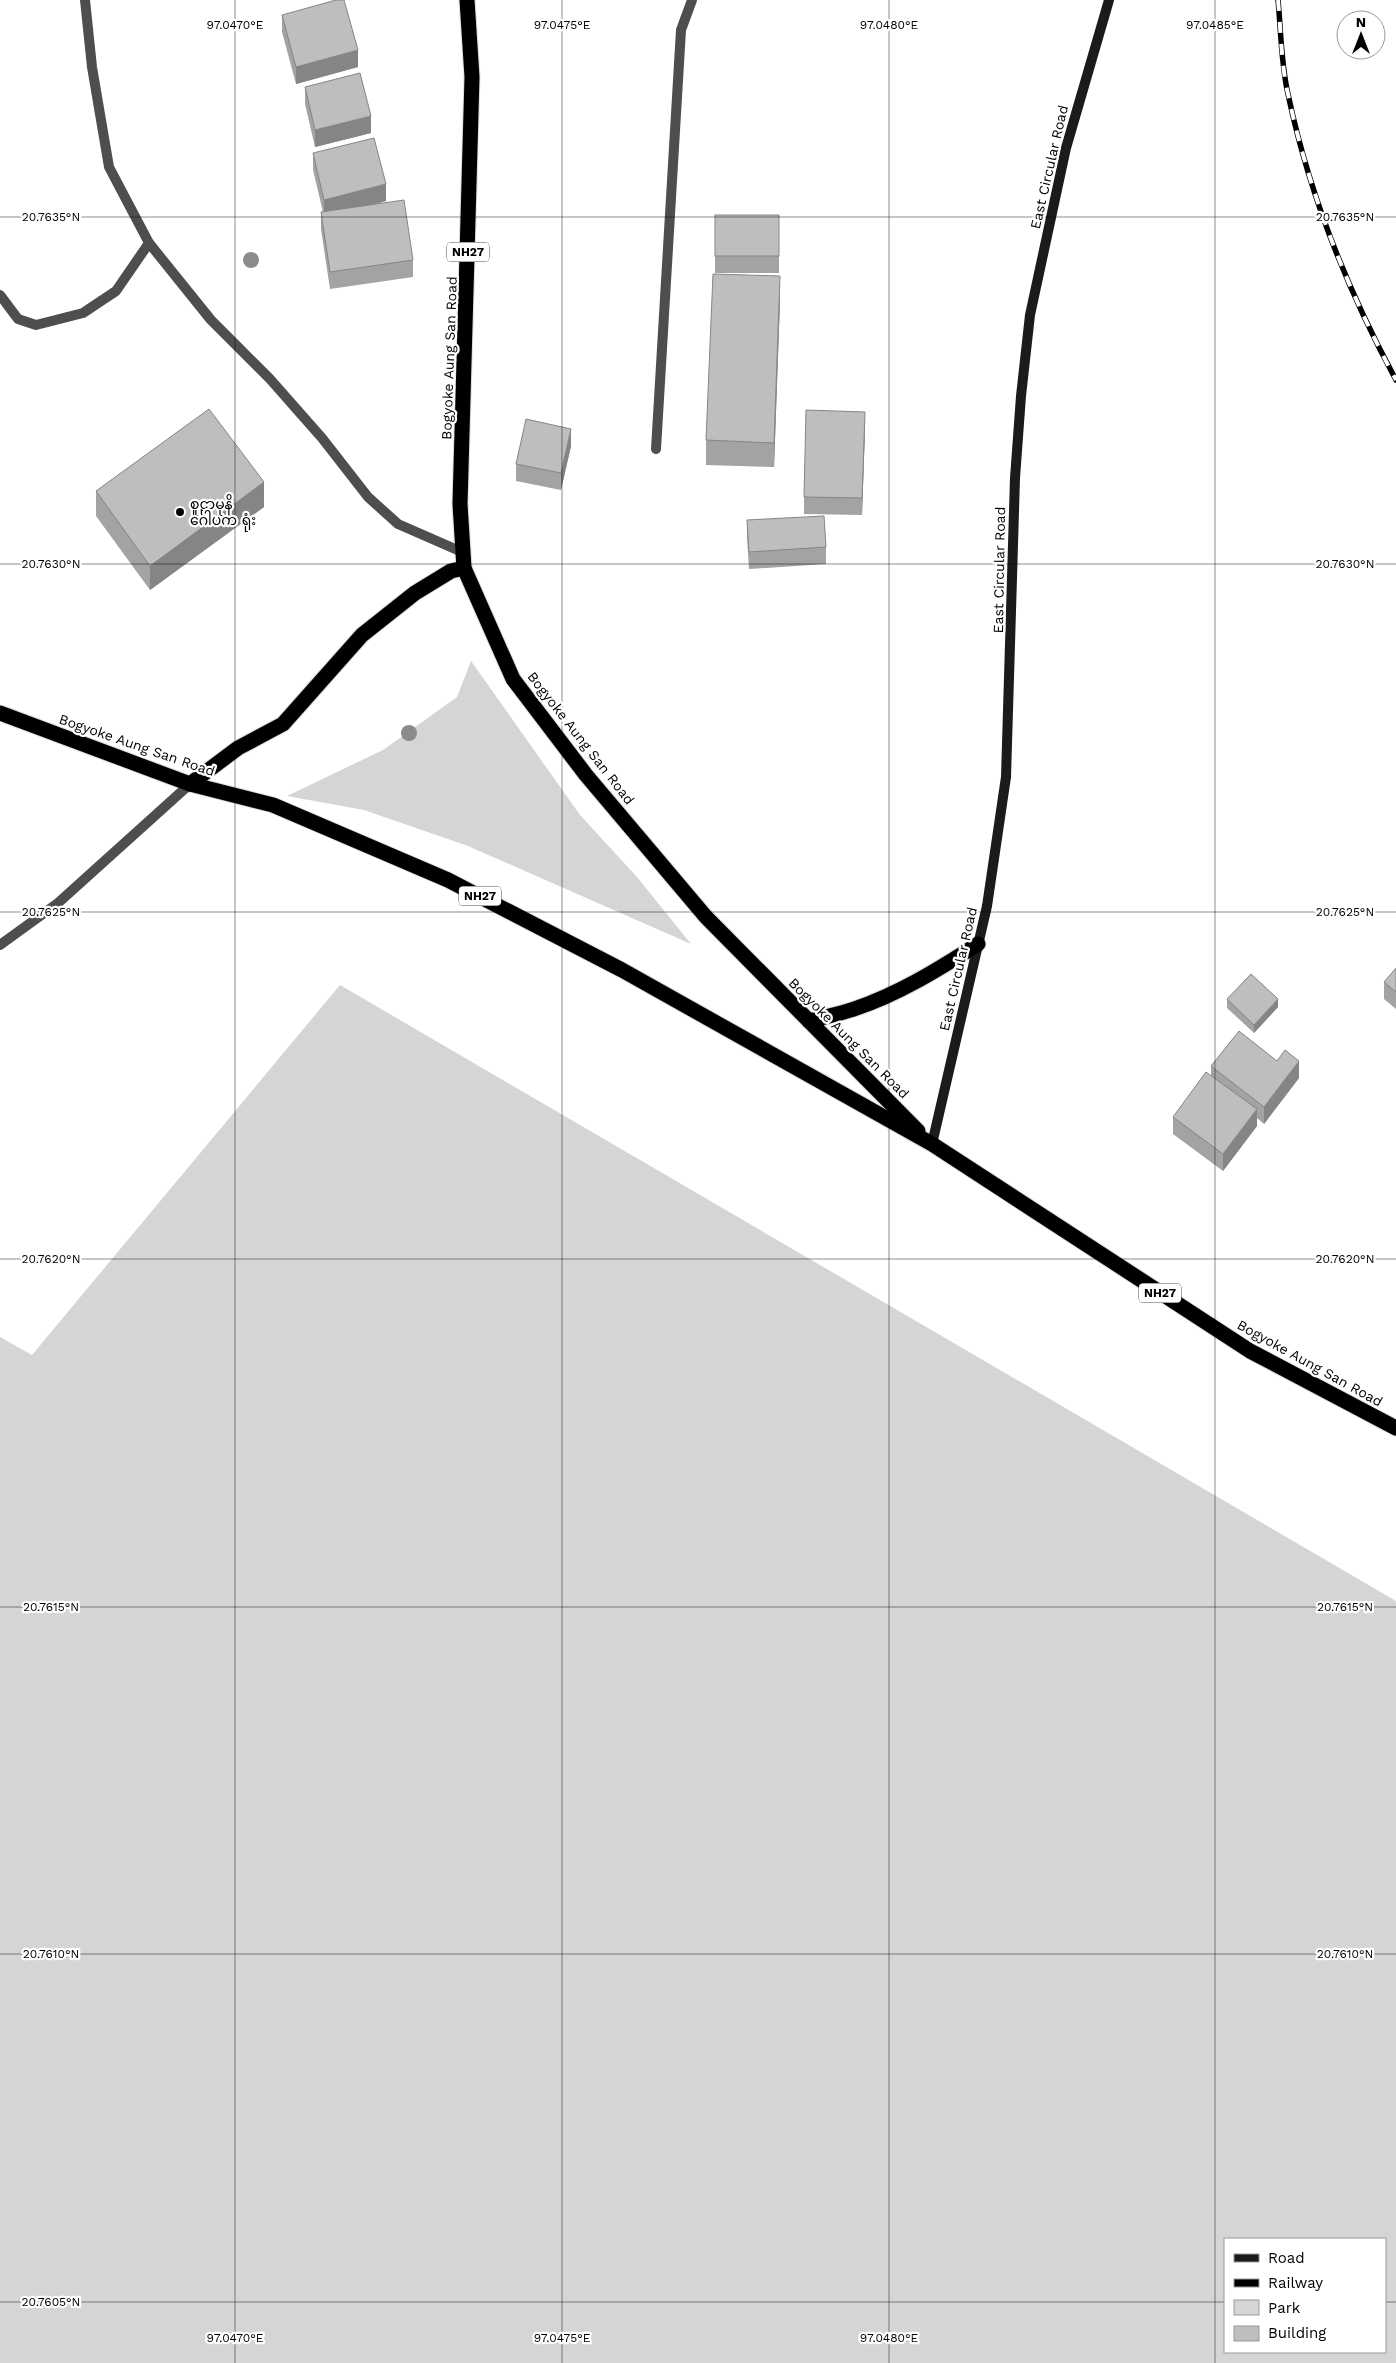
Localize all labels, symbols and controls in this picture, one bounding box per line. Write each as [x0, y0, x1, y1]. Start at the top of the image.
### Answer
north arrow [1336, 10, 1386, 60]
text: N [1356, 14, 1366, 30]
text: 97.0470°E [207, 18, 264, 32]
text: 97.0475°E [534, 18, 591, 32]
text: 97.0480°E [860, 18, 919, 32]
text: 97.0485°E [1186, 18, 1244, 32]
street label: East Circular Road [1027, 103, 1071, 231]
text: 20.7635°N [22, 210, 80, 224]
text: 20.7635°N [1316, 210, 1374, 224]
road number: NH27 [447, 242, 489, 262]
street label: Bogyoke Aung San Road [438, 276, 460, 440]
place label: စူဠာမုနိ ဂေါပက ရုံး [190, 494, 256, 532]
marker: စူဠာမုနိ ဂေါပက ရုံး [174, 506, 186, 518]
street label: East Circular Road [990, 507, 1008, 633]
text: 20.7630°N [22, 557, 80, 571]
text: 20.7630°N [1316, 557, 1374, 571]
street label: Bogyoke Aung San Road [524, 669, 638, 807]
street label: Bogyoke Aung San Road [57, 711, 217, 779]
road number: NH27 [459, 886, 501, 906]
text: 20.7625°N [22, 905, 80, 919]
street label: East Circular Road [936, 905, 980, 1033]
text: 20.7625°N [1316, 905, 1374, 919]
street label: Bogyoke Aung San Road [785, 974, 913, 1102]
text: 20.7620°N [22, 1252, 80, 1266]
text: 20.7620°N [1316, 1252, 1374, 1266]
road number: NH27 [1139, 1284, 1181, 1302]
street label: Bogyoke Aung San Road [1235, 1316, 1385, 1410]
text: 20.7615°N [23, 1600, 79, 1614]
text: 20.7615°N [1317, 1600, 1373, 1614]
text: 20.7610°N [23, 1947, 79, 1961]
text: 20.7610°N [1317, 1947, 1373, 1961]
legend [1224, 2238, 1386, 2353]
text: Road [1268, 2249, 1305, 2267]
text: Railway [1268, 2274, 1323, 2292]
text: 20.7605°N [22, 2295, 80, 2309]
text: Park [1268, 2299, 1301, 2317]
text: Building [1268, 2324, 1326, 2342]
text: 97.0470°E [207, 2331, 264, 2345]
text: 97.0475°E [534, 2331, 591, 2345]
text: 97.0480°E [860, 2331, 919, 2345]

